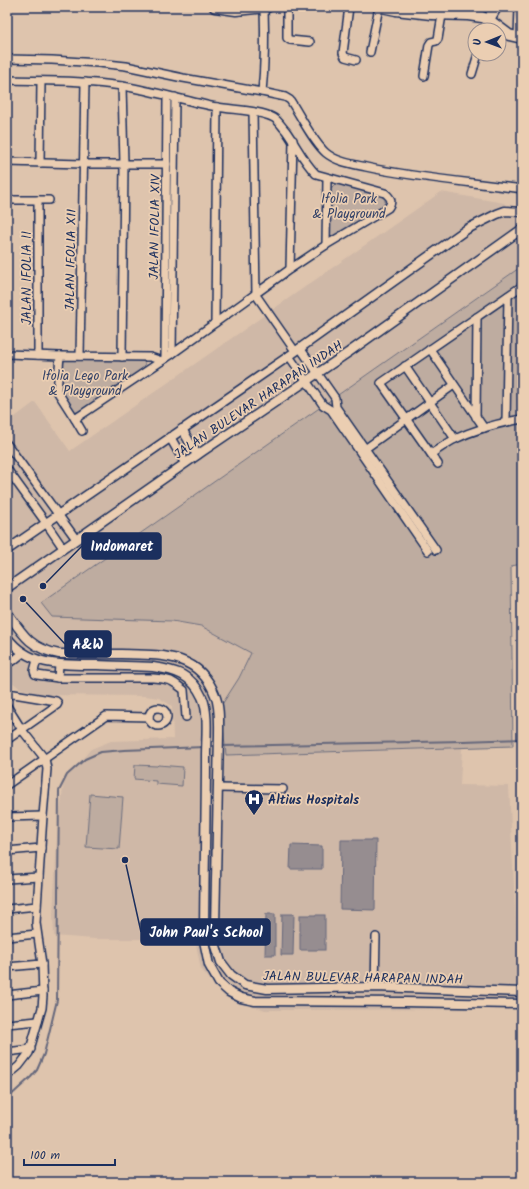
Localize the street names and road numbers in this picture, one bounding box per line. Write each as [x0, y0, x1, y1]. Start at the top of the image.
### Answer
street label: JALAN IFOLIA XIV [144, 173, 167, 280]
street label: JALAN IFOLIA XII [60, 209, 83, 311]
street label: JALAN IFOLIA II [17, 231, 38, 325]
street label: JALAN BULEVAR HARAPAN INDAH [170, 335, 348, 465]
street label: JALAN BULEVAR HARAPAN INDAH [263, 966, 464, 991]

